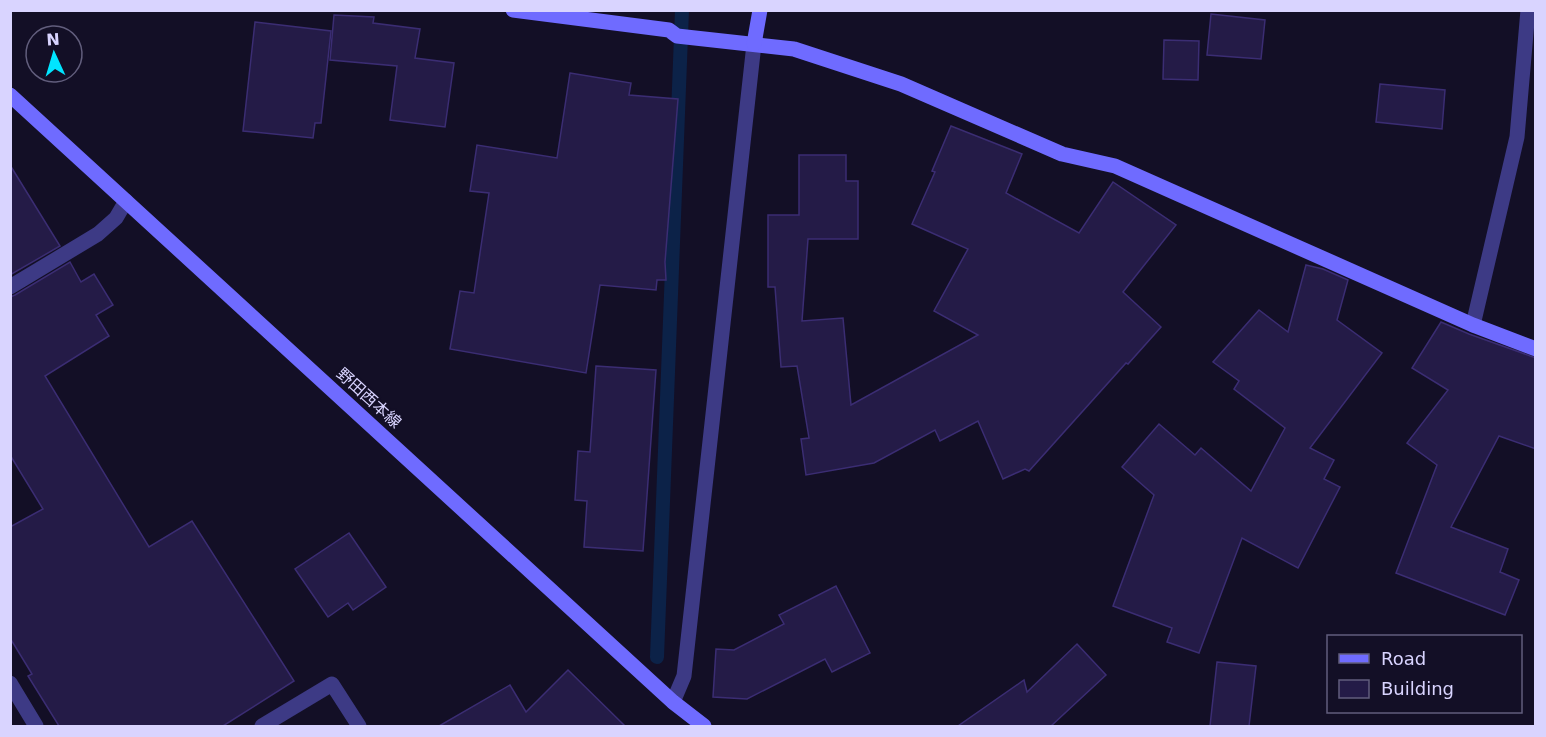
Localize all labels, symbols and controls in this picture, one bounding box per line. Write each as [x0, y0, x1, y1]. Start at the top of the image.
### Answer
north arrow [24, 24, 84, 84]
text: N [46, 30, 60, 49]
street label: 野田西本線 [333, 364, 405, 432]
legend [1327, 635, 1522, 713]
text: Road [1381, 648, 1426, 669]
text: Building [1381, 678, 1454, 699]

